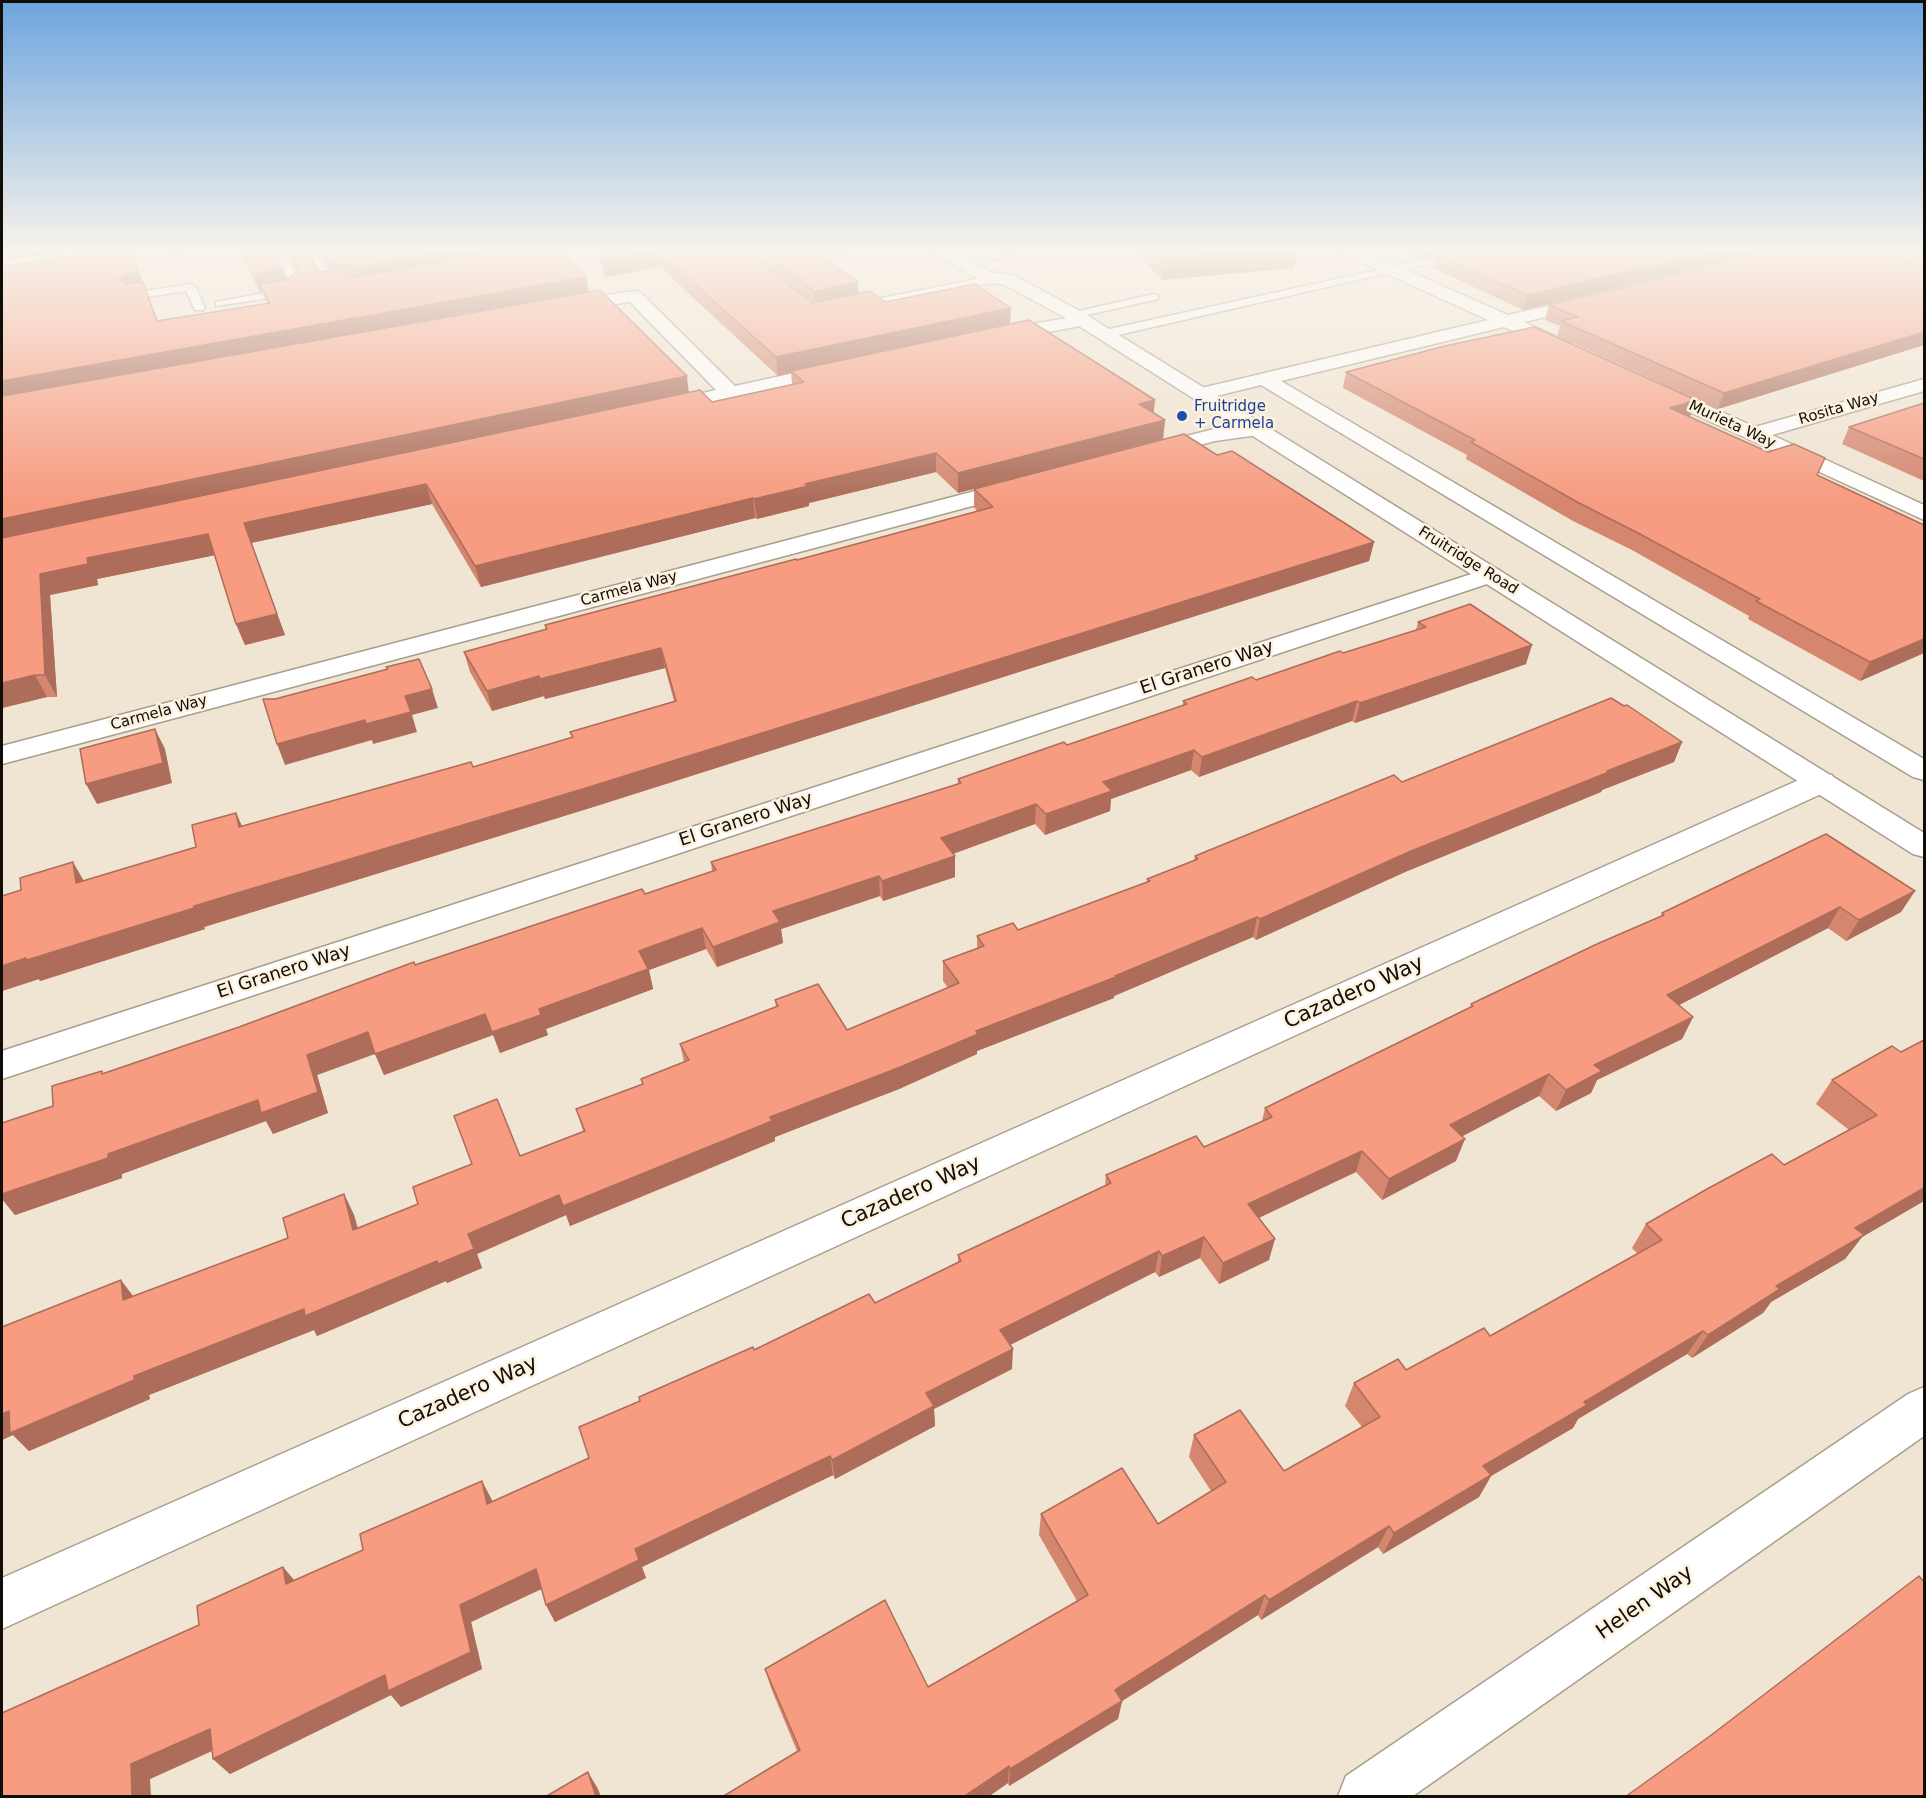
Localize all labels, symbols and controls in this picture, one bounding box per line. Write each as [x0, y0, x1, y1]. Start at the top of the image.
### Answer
street label: Rosita Way [1797, 389, 1881, 429]
street label: Murieta Way [1686, 397, 1778, 453]
place label: Fruitridge + Carmela [1194, 398, 1274, 433]
marker: Fruitridge + Carmela [1175, 409, 1189, 423]
street label: Fruitridge Road [1415, 523, 1521, 599]
street label: Carmela Way [579, 567, 679, 611]
street label: El Granero Way [1138, 636, 1276, 700]
street label: Carmela Way [109, 691, 209, 735]
street label: El Granero Way [677, 788, 815, 852]
street label: El Granero Way [215, 940, 353, 1004]
street label: Cazadero Way [1280, 951, 1428, 1035]
street label: Cazadero Way [837, 1151, 985, 1235]
street label: Cazadero Way [394, 1351, 542, 1435]
street label: Helen Way [1592, 1561, 1698, 1645]

